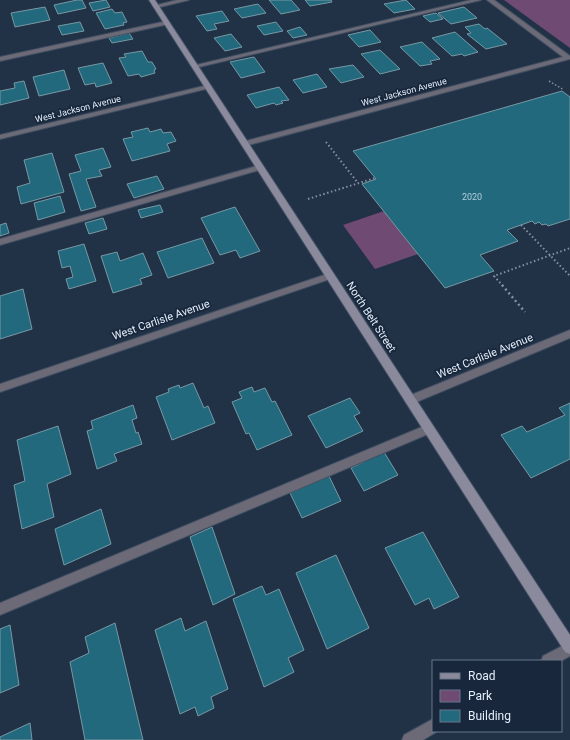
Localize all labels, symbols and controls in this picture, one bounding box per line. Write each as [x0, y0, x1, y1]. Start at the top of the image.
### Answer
street label: West Jackson Avenue [360, 76, 448, 108]
street label: West Jackson Avenue [34, 93, 122, 124]
house number: 2020 [462, 192, 482, 202]
street label: North Belt Street [343, 279, 399, 355]
street label: West Carlisle Avenue [110, 297, 212, 343]
street label: West Carlisle Avenue [435, 331, 535, 381]
legend [432, 660, 562, 732]
text: Road [468, 669, 496, 683]
text: Park [468, 689, 493, 703]
text: Building [468, 709, 511, 723]

